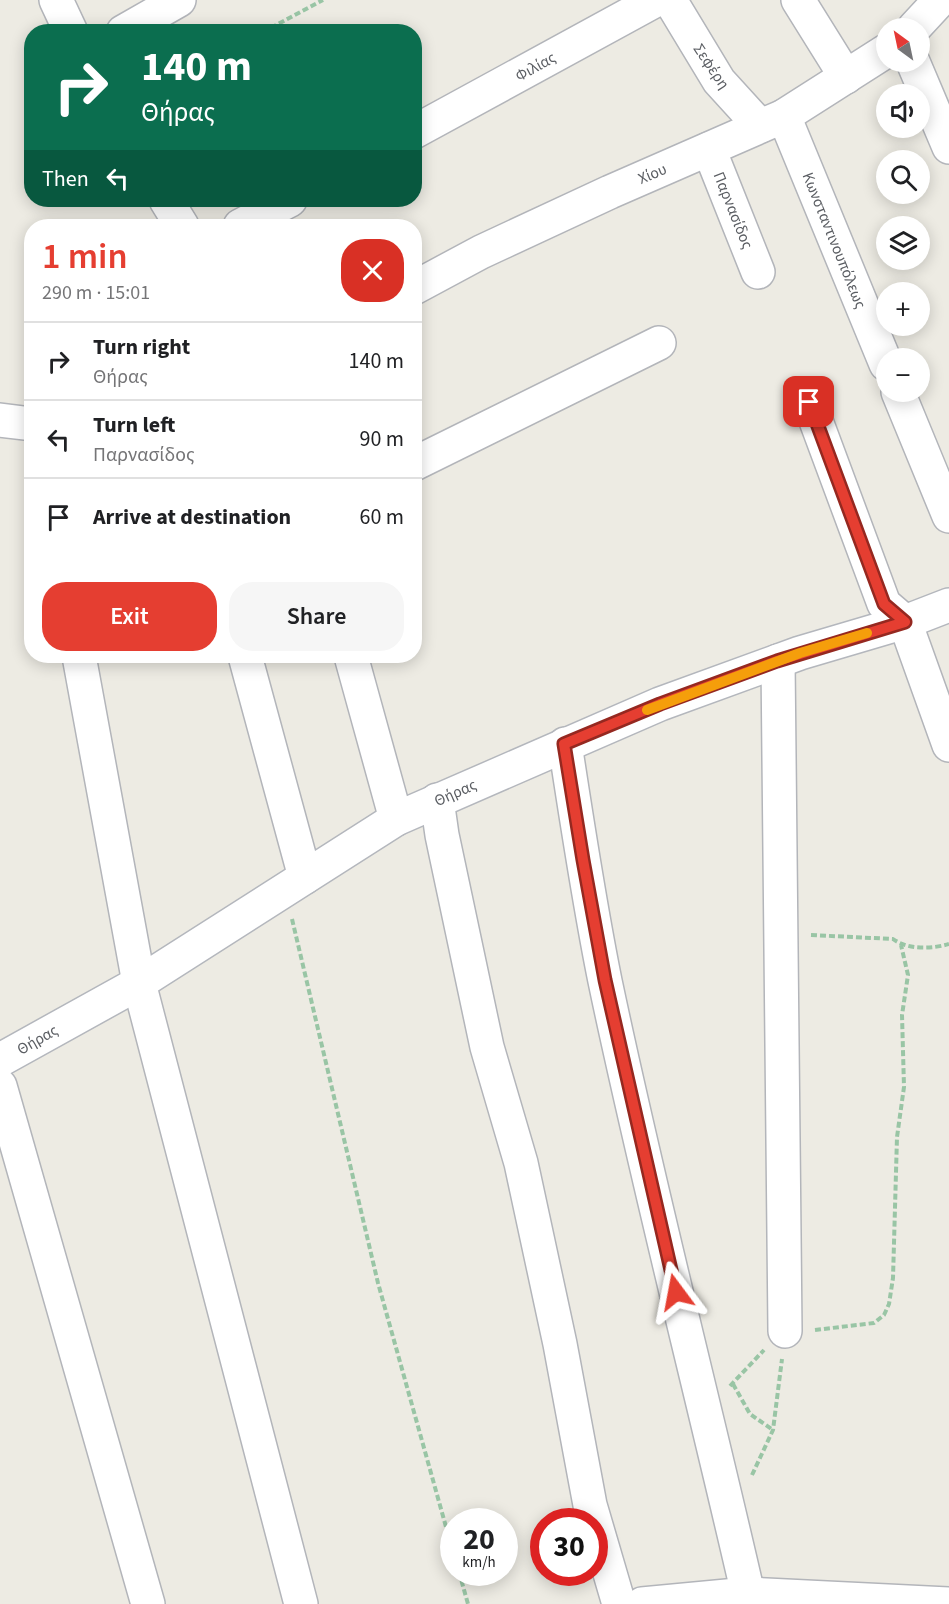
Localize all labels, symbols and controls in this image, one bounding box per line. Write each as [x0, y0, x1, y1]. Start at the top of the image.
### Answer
north arrow [876, 18, 930, 72]
map controls [876, 18, 930, 402]
text: 140 m [141, 37, 252, 97]
street label: Σεφέρη [688, 39, 735, 94]
street label: Φιλίας [511, 47, 560, 87]
icon: right [42, 48, 120, 126]
button: sound [876, 84, 930, 138]
text: Θήρας [141, 93, 215, 132]
button: search [876, 150, 930, 204]
street label: Χίου [635, 158, 670, 190]
icon: left [101, 162, 134, 195]
text: Then [42, 163, 89, 195]
street label: Παρνασίδος [708, 169, 759, 252]
street label: Κωνσταντινουπόλεως [797, 169, 872, 312]
button: layers [876, 216, 930, 270]
text: 1 min [42, 231, 128, 282]
button: close [341, 239, 404, 302]
text: 290 m · 15:01 [42, 279, 150, 307]
button: + [876, 282, 930, 336]
text: Turn right [93, 331, 190, 363]
icon: right [42, 345, 75, 378]
text: 140 m [349, 345, 404, 377]
button: − [876, 348, 930, 402]
text: Θήρας [93, 363, 148, 391]
pin [783, 376, 834, 427]
icon: arrive [792, 385, 825, 418]
text: Turn left [93, 409, 175, 441]
icon: left [42, 423, 75, 456]
text: 90 m [359, 423, 404, 455]
text: Παρνασίδος [93, 441, 195, 469]
icon: arrive [42, 501, 75, 534]
text: Arrive at destination [93, 501, 291, 533]
text: 60 m [359, 501, 404, 533]
button: Exit [42, 582, 217, 651]
button: Share [229, 582, 404, 651]
street label: Θήρας [431, 774, 480, 812]
street label: Θήρας [13, 1019, 62, 1060]
position arrow [644, 1260, 708, 1324]
speed limit sign: 30 [530, 1508, 608, 1586]
text: 20 [463, 1518, 495, 1561]
text: km/h [462, 1552, 496, 1573]

